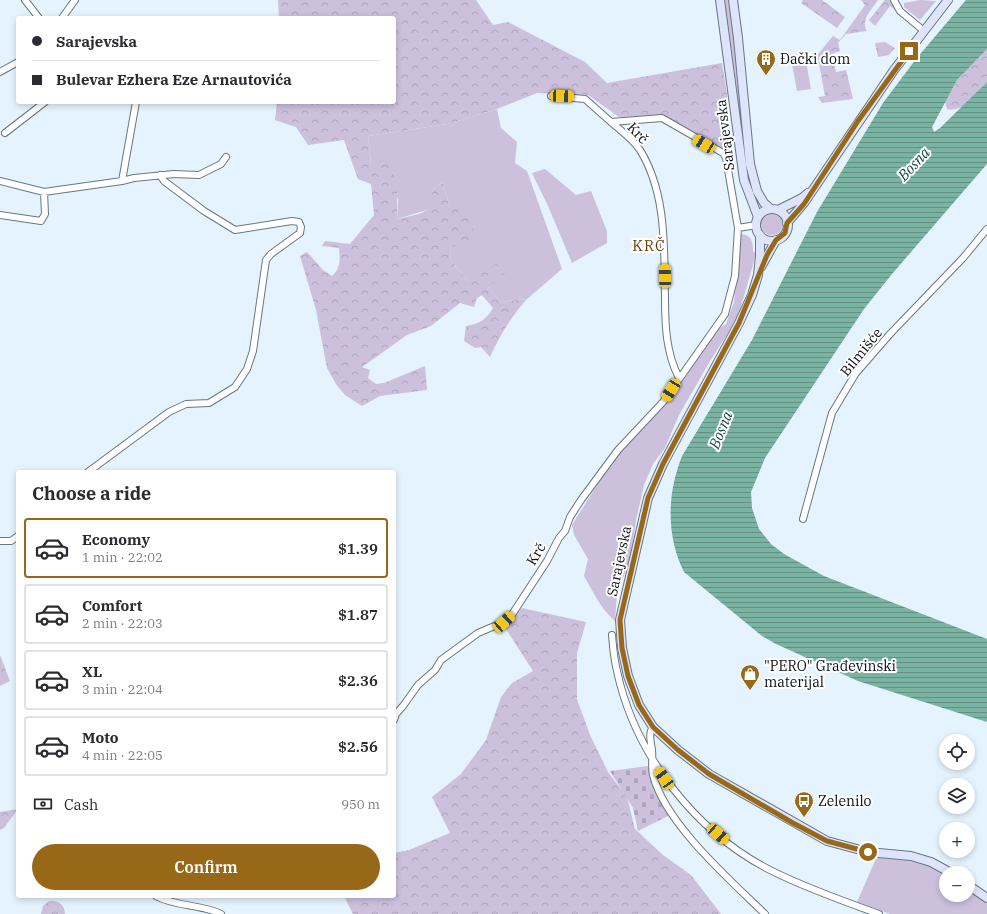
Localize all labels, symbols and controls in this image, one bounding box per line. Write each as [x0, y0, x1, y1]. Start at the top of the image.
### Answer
text: Sarajevska [56, 32, 137, 51]
route end [900, 42, 918, 60]
building icon: Đački dom [755, 48, 777, 76]
place label: Đački dom [780, 50, 850, 68]
text: Bulevar Ezhera Eze Arnautovića [56, 70, 292, 89]
car [550, 90, 574, 102]
street label: Sarajevska [712, 98, 738, 172]
street label: Krč [624, 118, 652, 148]
car [691, 133, 717, 155]
water label: Bosna [893, 142, 934, 185]
district label: KRČ [632, 236, 666, 255]
car [659, 264, 671, 288]
street label: Bilmišće [836, 324, 886, 380]
car [660, 377, 682, 403]
water label: Bosna [704, 407, 737, 452]
text: Choose a ride [32, 482, 151, 505]
street label: Sarajevska [603, 524, 635, 598]
icon: car [34, 530, 70, 566]
text: Economy [82, 530, 150, 549]
text: $1.39 [338, 539, 378, 558]
street label: Krč [522, 539, 550, 569]
text: 1 min · 22:02 [82, 549, 163, 566]
icon: car [34, 596, 70, 632]
text: Comfort [82, 596, 142, 615]
text: $1.87 [338, 605, 378, 624]
car [491, 610, 517, 634]
text: 2 min · 22:03 [82, 615, 163, 632]
place label: "PERO" Građevinski materijal [764, 657, 896, 691]
icon: car [34, 662, 70, 698]
text: XL [82, 662, 102, 681]
shop icon: "PERO" Građevinski materijal [739, 663, 761, 691]
text: $2.36 [338, 671, 378, 690]
text: 3 min · 22:04 [82, 681, 163, 698]
icon: car [34, 728, 70, 764]
text: Moto [82, 728, 119, 747]
map controls [939, 734, 975, 902]
button: locate [939, 734, 975, 770]
text: $2.56 [338, 737, 378, 756]
text: 4 min · 22:05 [82, 747, 163, 764]
car [652, 765, 676, 791]
button: layers [939, 778, 975, 814]
bus stop icon: Zelenilo [793, 790, 815, 818]
place label: Zelenilo [818, 792, 872, 810]
icon: cash [32, 793, 54, 815]
text: Cash [64, 795, 98, 814]
text: 950 m [341, 796, 380, 813]
car [705, 822, 731, 846]
button: + [939, 822, 975, 858]
route start [859, 843, 877, 861]
button: Confirm [32, 844, 380, 890]
button: − [939, 866, 975, 902]

